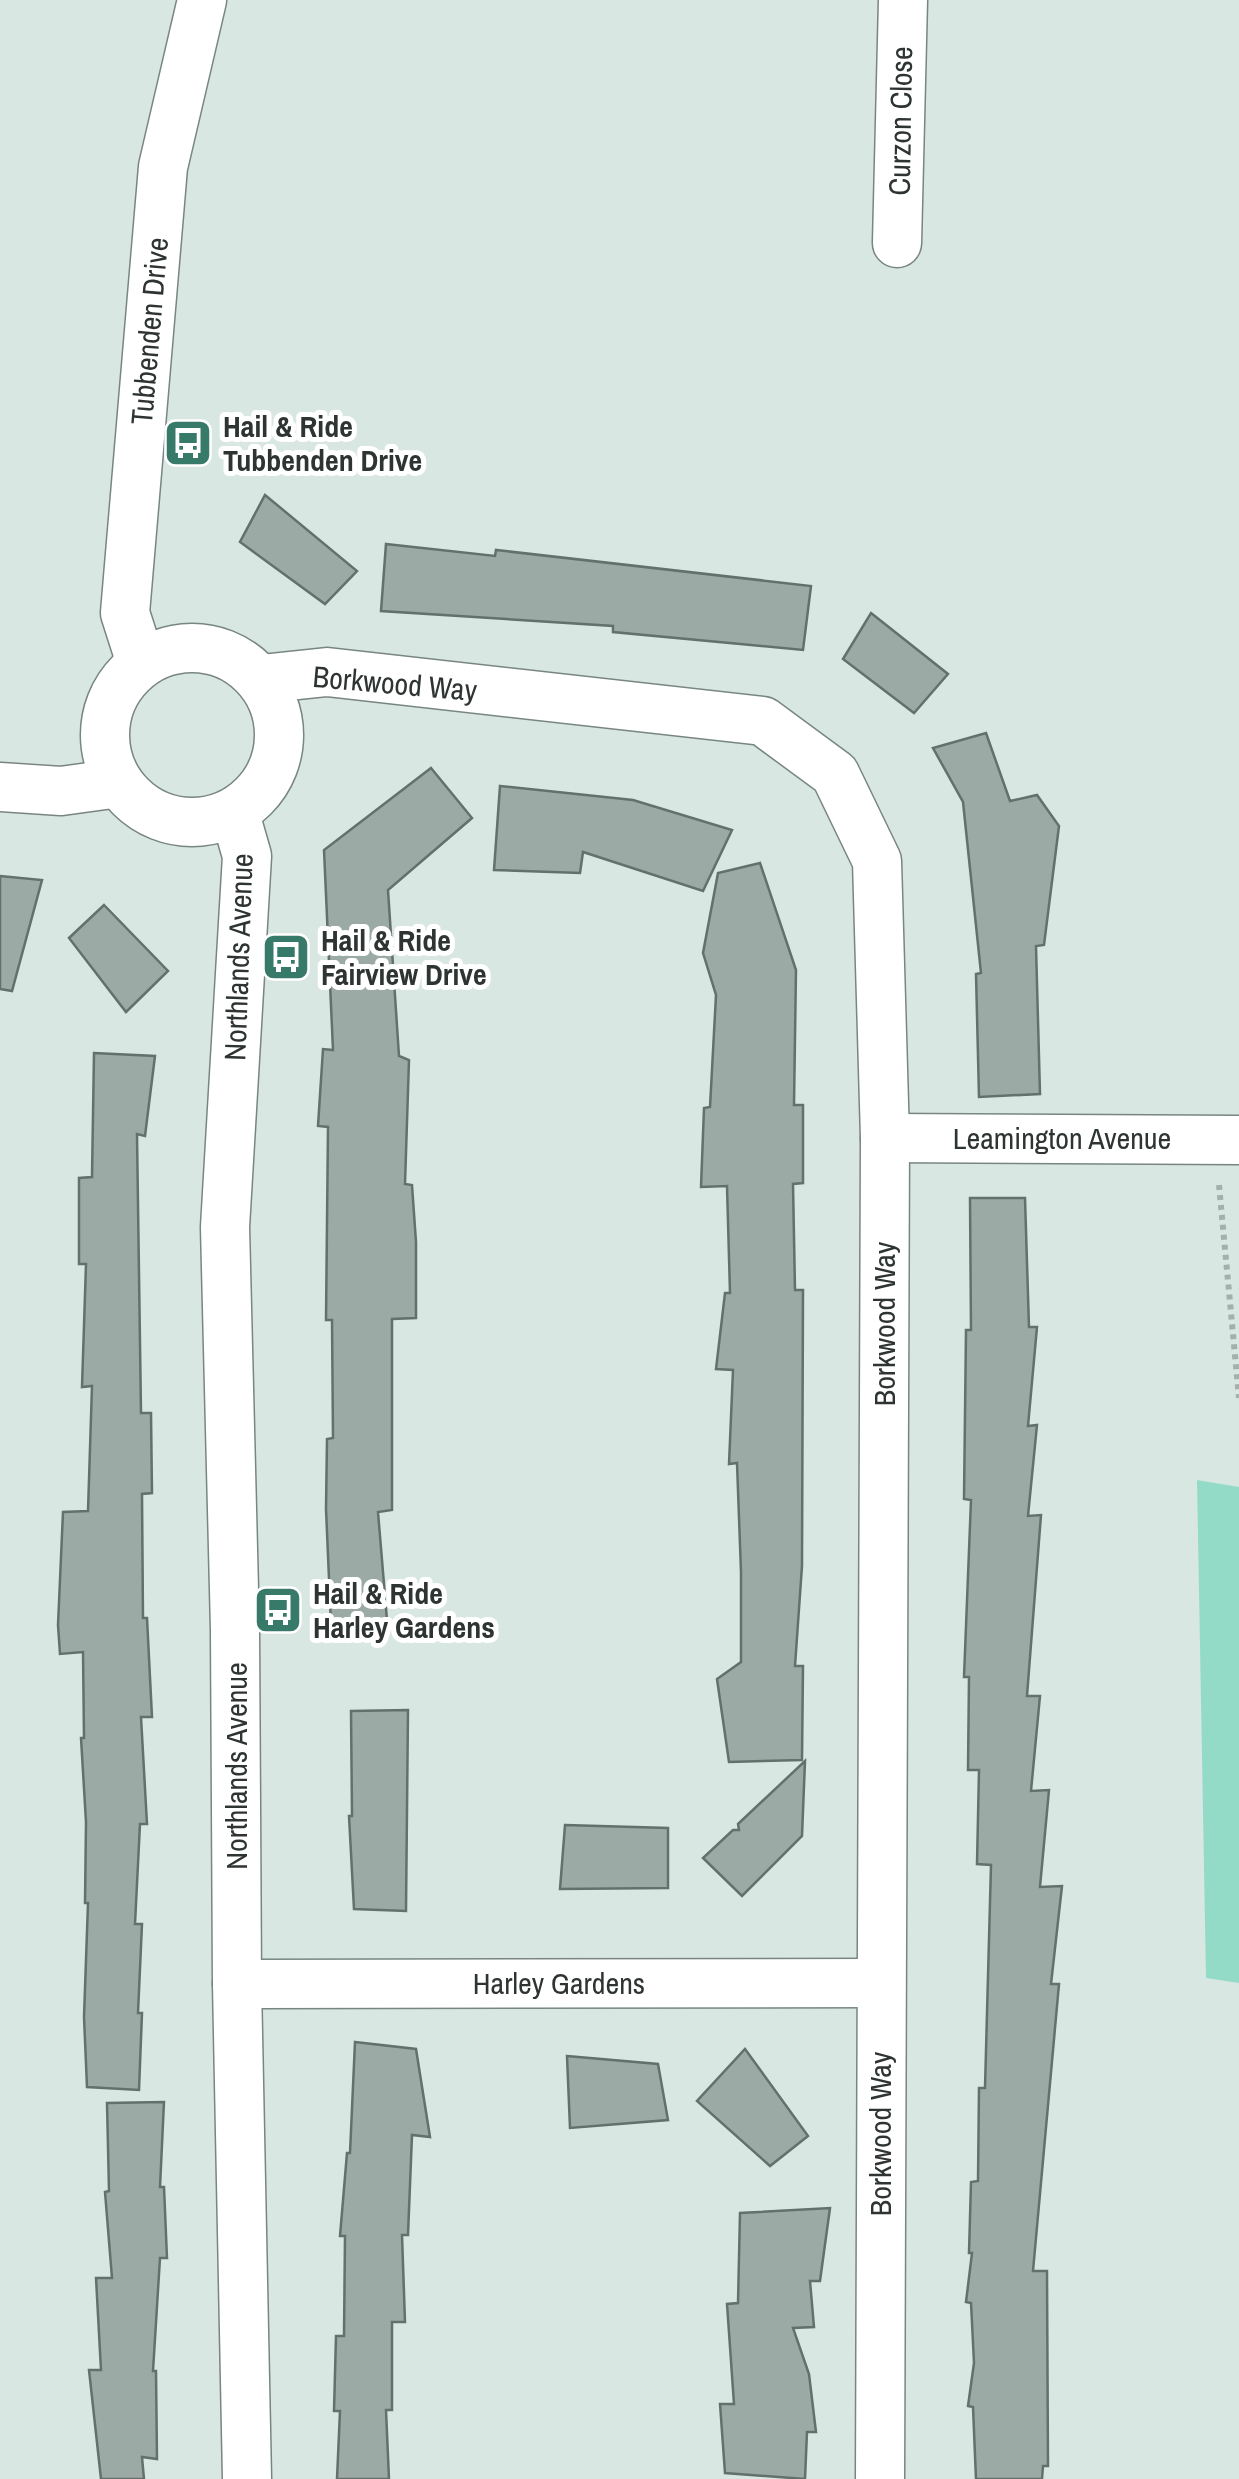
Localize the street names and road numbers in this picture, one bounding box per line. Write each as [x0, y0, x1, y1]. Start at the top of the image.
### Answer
street label: Curzon Close [879, 46, 921, 196]
street label: Tubbenden Drive [121, 236, 177, 426]
street label: Borkwood Way [311, 656, 479, 710]
street label: Northlands Avenue [214, 853, 262, 1061]
street label: Leamington Avenue [953, 1118, 1171, 1158]
street label: Borkwood Way [864, 1241, 904, 1406]
street label: Northlands Avenue [216, 1662, 256, 1870]
street label: Harley Gardens [473, 1963, 645, 2003]
street label: Borkwood Way [860, 2051, 900, 2216]

